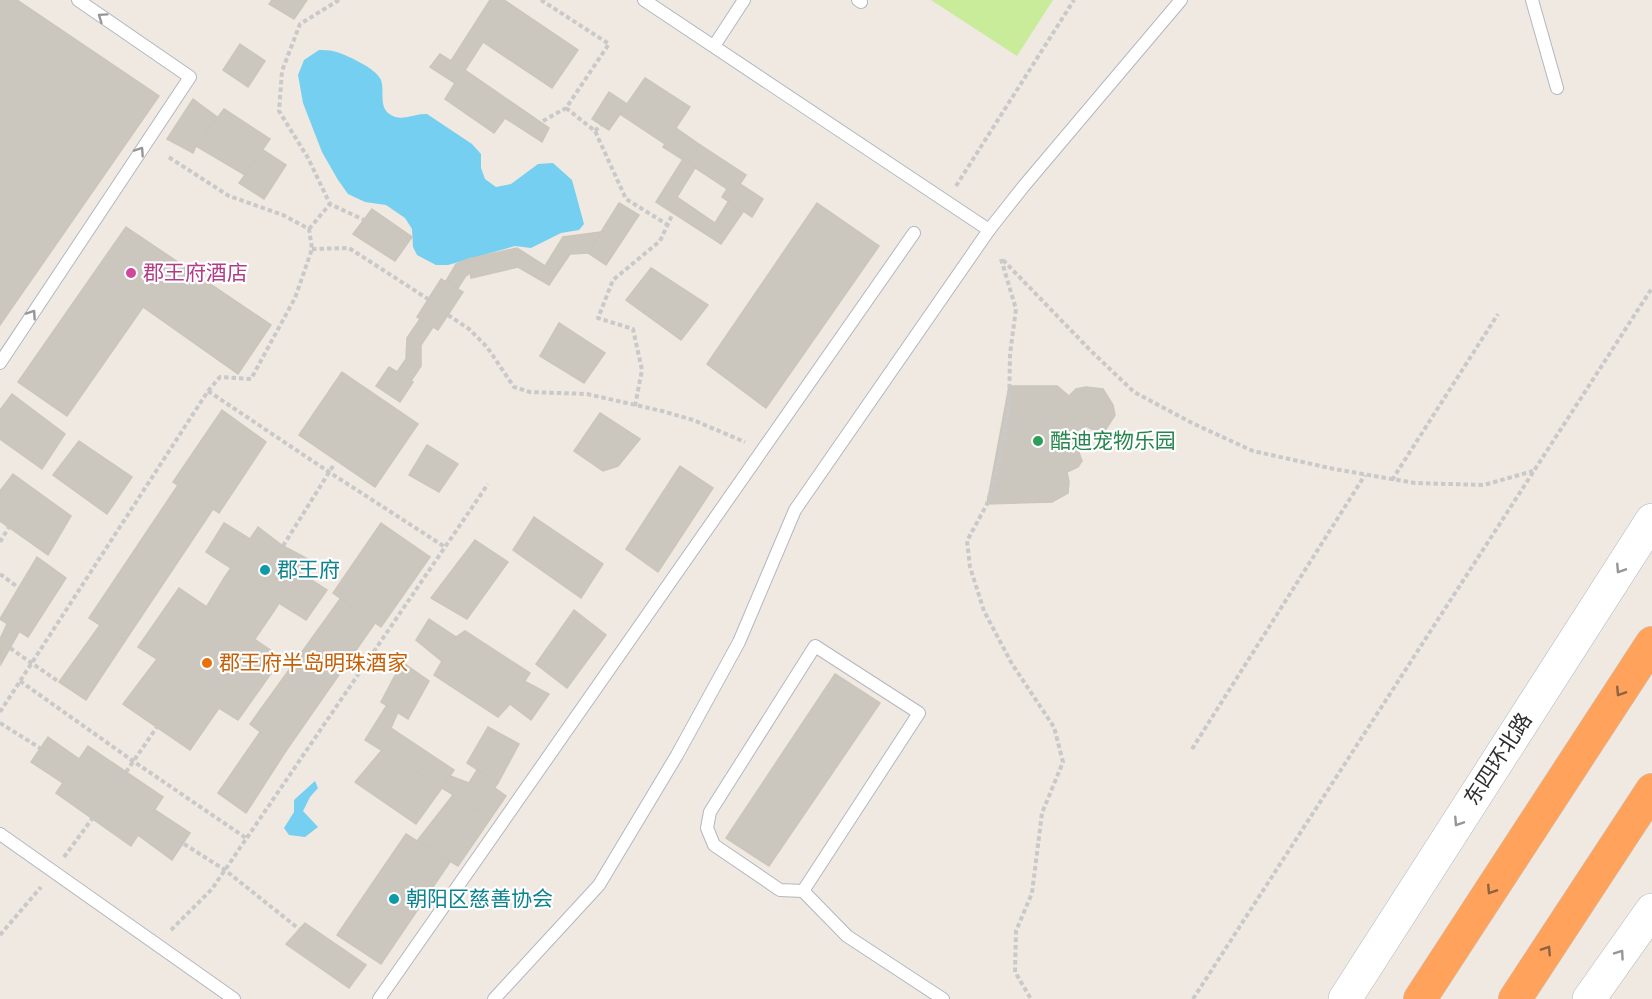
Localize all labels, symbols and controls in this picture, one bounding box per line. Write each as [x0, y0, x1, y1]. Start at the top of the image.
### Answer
one-way arrow [98, 13, 109, 24]
one-way arrow [133, 147, 144, 158]
place label: 郡王府酒店 [143, 262, 248, 284]
marker: 郡王府酒店 [124, 266, 138, 280]
one-way arrow [25, 310, 37, 320]
place label: 酷迪宠物乐园 [1050, 430, 1176, 452]
marker: 酷迪宠物乐园 [1031, 434, 1045, 448]
place label: 郡王府 [277, 559, 340, 581]
marker: 郡王府 [258, 563, 272, 577]
one-way arrow [1616, 563, 1628, 573]
place label: 郡王府半岛明珠酒家 [219, 652, 408, 674]
marker: 郡王府半岛明珠酒家 [200, 656, 214, 670]
one-way arrow [1616, 685, 1627, 696]
street label: 东四环北路 [1460, 709, 1536, 809]
one-way arrow [1454, 816, 1466, 826]
one-way arrow [1487, 884, 1498, 895]
place label: 朝阳区慈善协会 [406, 888, 553, 910]
marker: 朝阳区慈善协会 [387, 892, 401, 906]
one-way arrow [1540, 946, 1552, 956]
one-way arrow [1613, 950, 1624, 961]

